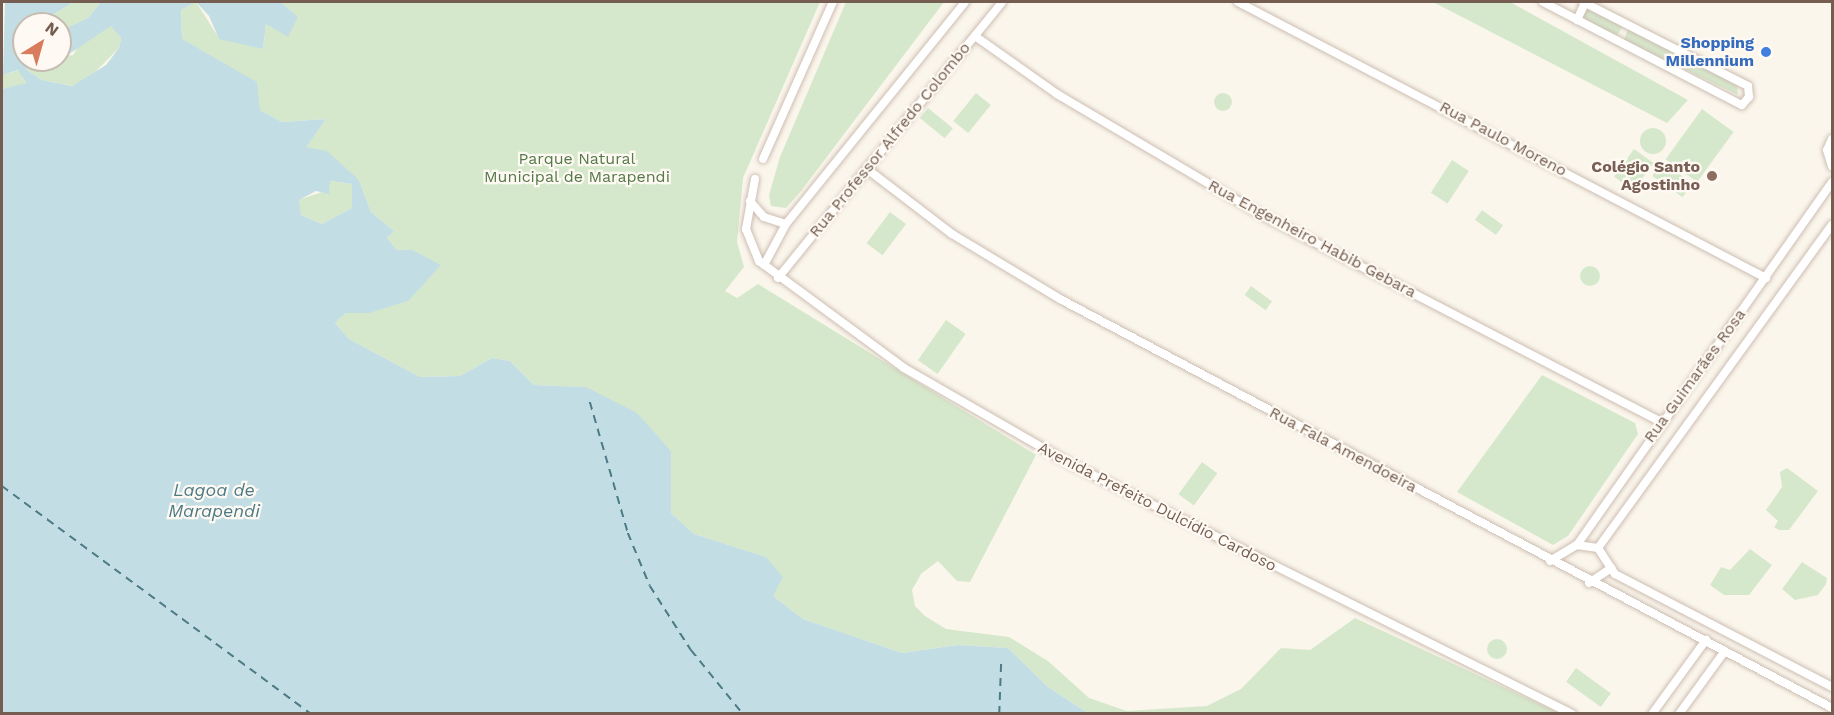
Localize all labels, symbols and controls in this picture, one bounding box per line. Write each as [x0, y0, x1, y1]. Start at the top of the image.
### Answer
north arrow [12, 12, 72, 72]
text: N [41, 18, 62, 40]
place label: Shopping Millennium [1666, 33, 1754, 71]
street label: Rua Professor Alfredo Colombo [805, 38, 975, 242]
marker: Shopping Millennium [1759, 45, 1773, 59]
street label: Rua Paulo Moreno [1436, 97, 1570, 181]
park label: Parque Natural Municipal de Marapendi [484, 149, 670, 187]
place label: Colégio Santo Agostinho [1591, 157, 1700, 195]
marker: Colégio Santo Agostinho [1705, 169, 1719, 183]
street label: Rua Engenheiro Habib Gebara [1205, 176, 1419, 302]
street label: Rua Guimarães Rosa [1640, 305, 1750, 447]
street label: Rua Fala Amendoeira [1265, 403, 1421, 497]
street label: Avenida Prefeito Dulcídio Cardoso [1034, 438, 1280, 576]
water label: Lagoa de Marapendi [168, 480, 260, 522]

